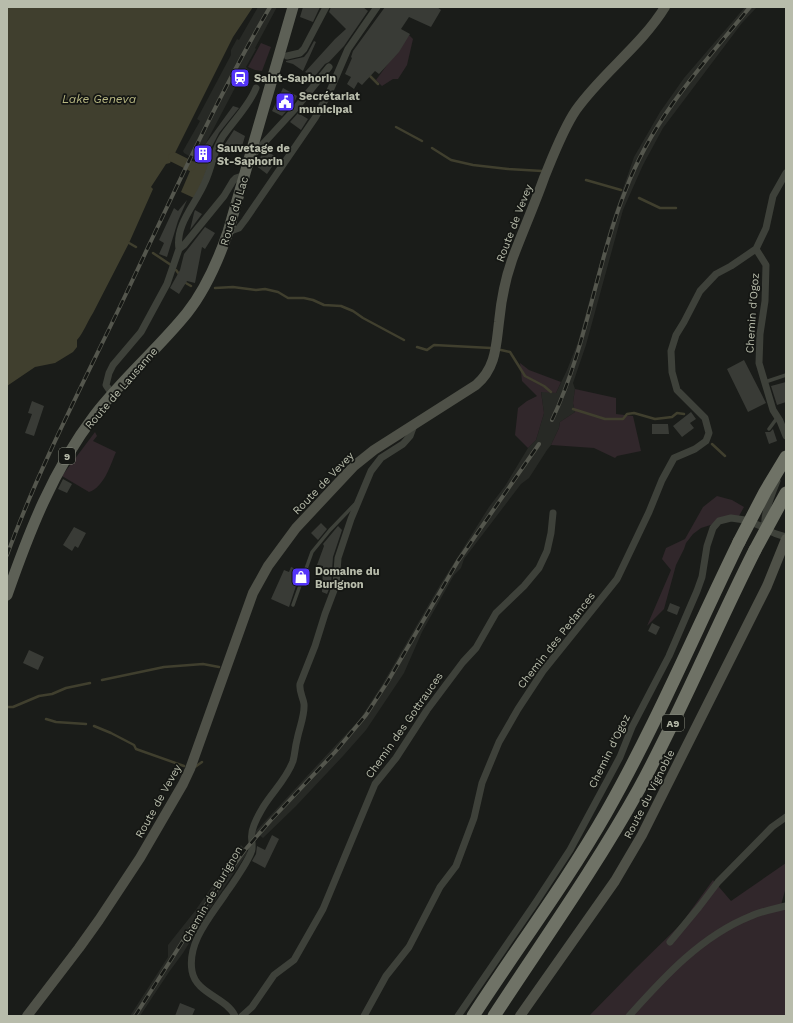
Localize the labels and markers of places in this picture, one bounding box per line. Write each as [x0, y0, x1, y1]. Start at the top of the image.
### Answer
station icon: Saint-Saphorin [229, 67, 251, 89]
place label: Saint-Saphorin [254, 72, 336, 85]
place label: Secrétariat municipal [299, 90, 360, 116]
public building icon: Secrétariat municipal [274, 91, 296, 113]
place label: Sauvetage de St-Saphorin [217, 142, 290, 168]
building icon: Sauvetage de St-Saphorin [192, 143, 214, 165]
place label: Domaine du Burignon [315, 565, 380, 591]
shop icon: Domaine du Burignon [290, 566, 312, 588]

